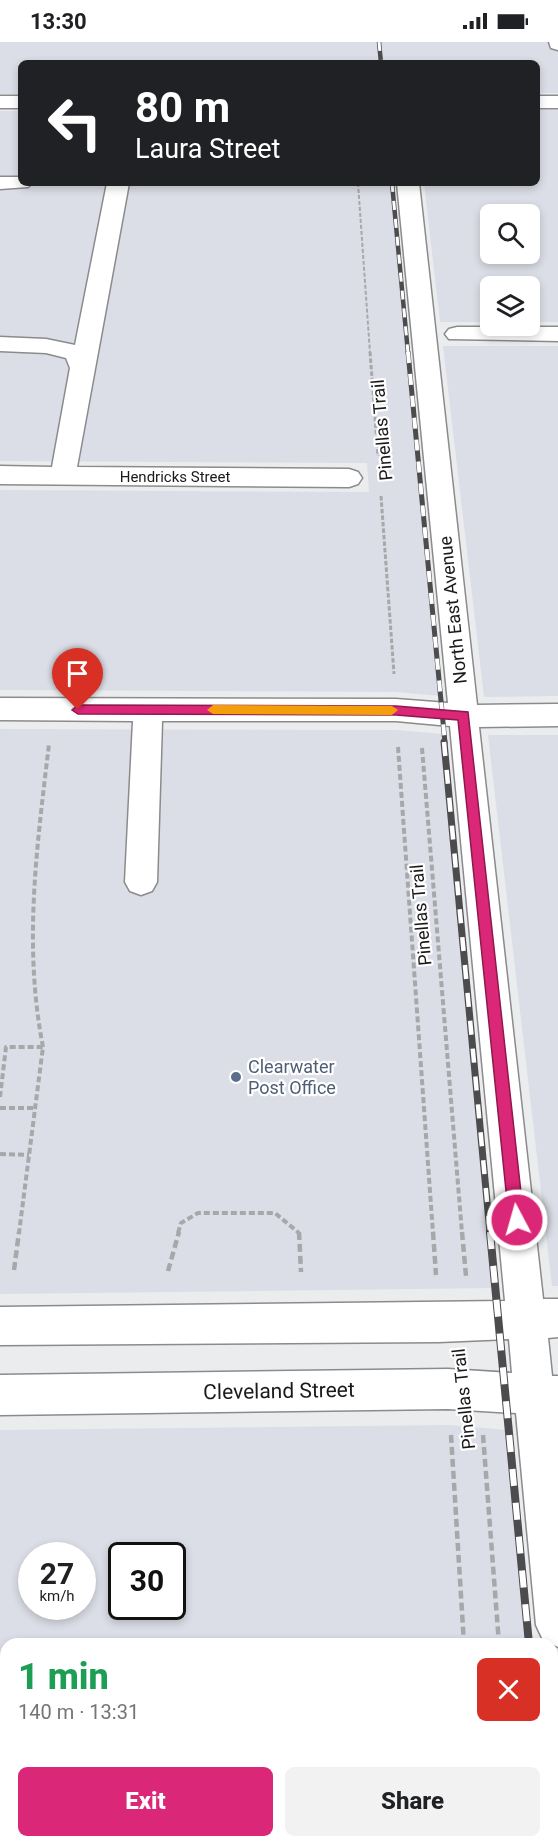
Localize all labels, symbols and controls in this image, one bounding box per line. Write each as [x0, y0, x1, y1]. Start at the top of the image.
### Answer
text: 13:30 [30, 9, 87, 34]
text: 80 m [135, 83, 230, 132]
icon: left [36, 84, 114, 162]
text: Laura Street [135, 133, 280, 165]
map controls [480, 204, 540, 336]
button: search [480, 204, 540, 264]
button: layers [480, 276, 540, 336]
street label: Pinellas Trail [367, 379, 396, 482]
street label: Hendricks Street [120, 468, 230, 486]
street label: North East Avenue [434, 535, 471, 685]
pin [52, 648, 103, 710]
icon: arrive [61, 657, 94, 690]
street label: Pinellas Trail [406, 864, 435, 967]
place label: Clearwater Post Office [248, 1056, 336, 1098]
marker: Clearwater Post Office [229, 1070, 243, 1084]
position arrow [485, 1188, 549, 1252]
street label: Pinellas Trail [448, 1347, 479, 1451]
street label: Cleveland Street [203, 1378, 355, 1404]
speed limit sign: 30 [108, 1542, 186, 1620]
text: 27 [40, 1556, 74, 1591]
text: km/h [39, 1587, 75, 1605]
text: 1 min [18, 1656, 109, 1698]
button: close [477, 1658, 540, 1721]
text: 140 m · 13:31 [18, 1700, 139, 1724]
button: Exit [18, 1767, 273, 1836]
button: Share [285, 1767, 540, 1836]

